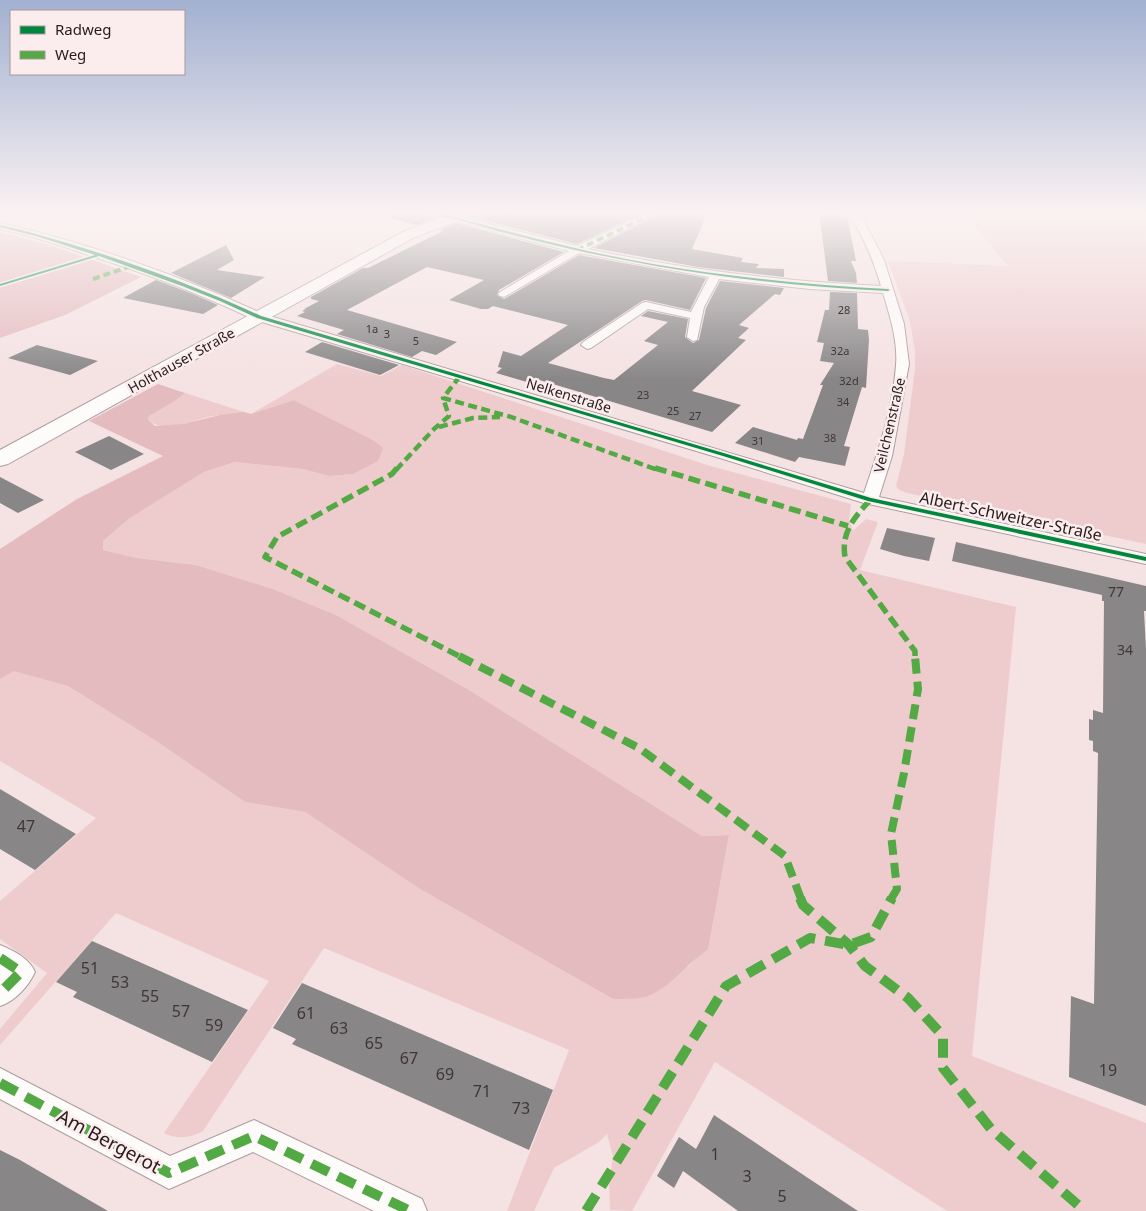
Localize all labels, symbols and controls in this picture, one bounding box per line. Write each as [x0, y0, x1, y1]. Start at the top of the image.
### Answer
legend [10, 10, 185, 75]
text: Radweg [55, 19, 111, 39]
text: Weg [55, 44, 86, 64]
house number: 28 [838, 302, 850, 317]
house number: 1a [366, 321, 378, 336]
street label: Holthauser Straße [124, 323, 238, 397]
house number: 3 [384, 326, 390, 341]
house number: 5 [413, 333, 419, 348]
house number: 32a [831, 343, 849, 358]
street label: Nelkenstraße [524, 373, 614, 417]
house number: 32d [839, 373, 859, 388]
street label: Veilchenstraße [869, 376, 909, 474]
house number: 23 [637, 387, 649, 402]
house number: 34 [837, 394, 850, 409]
house number: 25 [667, 403, 679, 418]
house number: 27 [689, 408, 701, 423]
house number: 38 [824, 430, 836, 445]
house number: 31 [752, 433, 764, 448]
street label: Albert-Schweitzer-Straße [918, 486, 1104, 546]
house number: 77 [1108, 582, 1124, 601]
house number: 34 [1117, 640, 1133, 659]
house number: 47 [17, 815, 35, 837]
house number: 51 [81, 957, 99, 979]
house number: 53 [111, 971, 129, 993]
house number: 55 [141, 985, 159, 1007]
house number: 57 [172, 1000, 190, 1022]
house number: 61 [297, 1002, 315, 1024]
house number: 59 [205, 1014, 223, 1036]
house number: 63 [330, 1017, 348, 1039]
house number: 65 [365, 1032, 383, 1054]
house number: 67 [400, 1047, 418, 1069]
house number: 19 [1099, 1059, 1117, 1081]
house number: 69 [436, 1063, 454, 1085]
house number: 71 [473, 1080, 491, 1102]
house number: 73 [512, 1097, 530, 1119]
street label: Am Bergerot [53, 1103, 165, 1179]
house number: 1 [710, 1143, 720, 1165]
house number: 3 [742, 1165, 752, 1187]
house number: 5 [777, 1185, 787, 1207]

